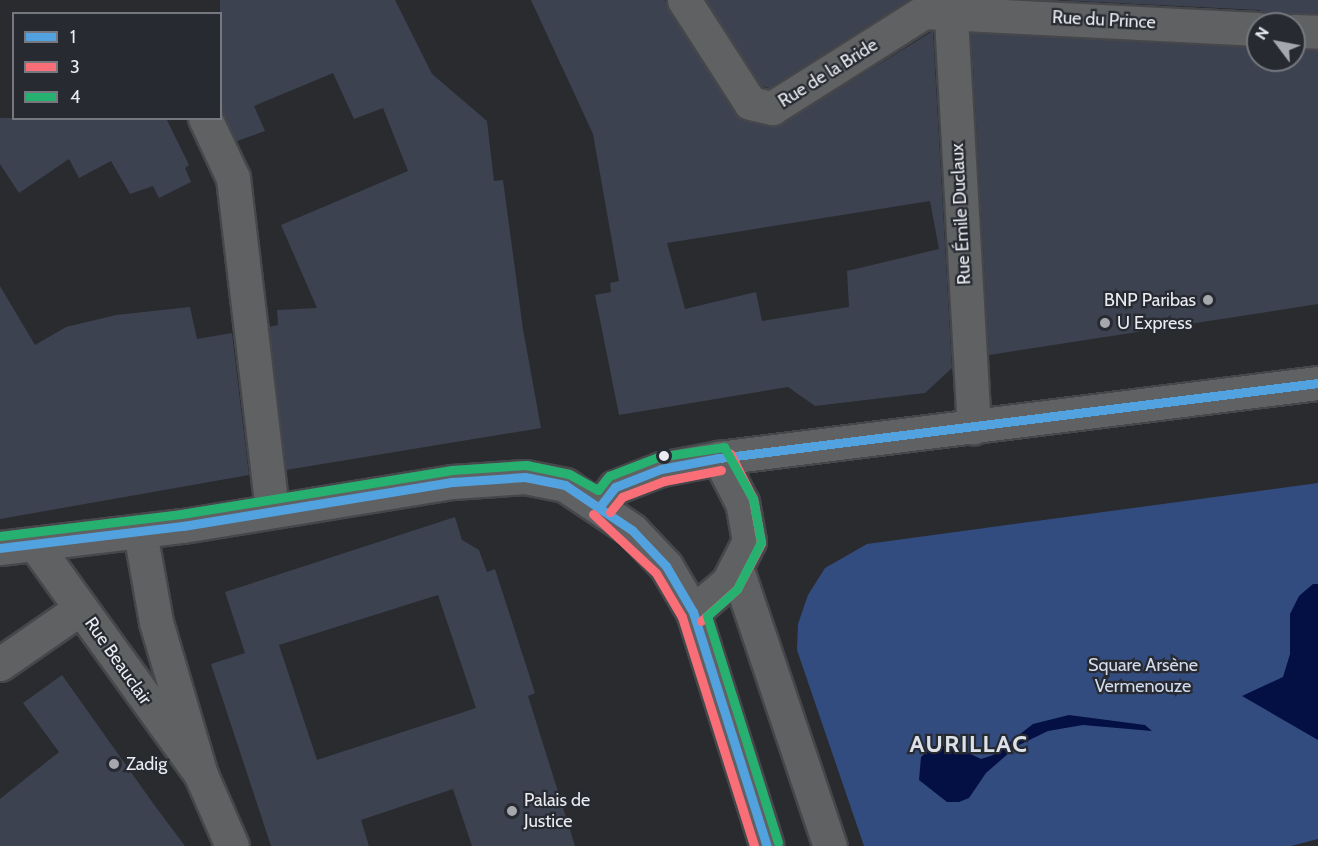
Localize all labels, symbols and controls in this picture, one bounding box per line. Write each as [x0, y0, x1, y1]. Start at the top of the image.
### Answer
street label: Rue du Prince [1052, 6, 1156, 34]
legend [12, 12, 222, 120]
north arrow [1246, 12, 1306, 72]
text: N [1251, 23, 1273, 43]
text: 1 [70, 26, 76, 48]
street label: Rue de la Bride [774, 34, 882, 112]
text: 3 [70, 56, 80, 78]
text: 4 [70, 86, 80, 108]
street label: Rue Émile Duclaux [947, 143, 975, 285]
place label: BNP Paribas [1104, 289, 1196, 311]
marker: BNP Paribas [1201, 293, 1215, 307]
place label: U Express [1117, 312, 1192, 334]
marker: U Express [1098, 316, 1112, 330]
unlabelled marker [658, 450, 670, 462]
street label: Rue Beauclair [80, 613, 156, 709]
park label: Square Arsène Vermenouze [1088, 655, 1198, 698]
district label: AURILLAC [910, 730, 1028, 758]
place label: Zadig [126, 753, 167, 775]
marker: Zadig [107, 757, 121, 771]
place label: Palais de Justice [524, 790, 590, 832]
marker: Palais de Justice [505, 804, 519, 818]

